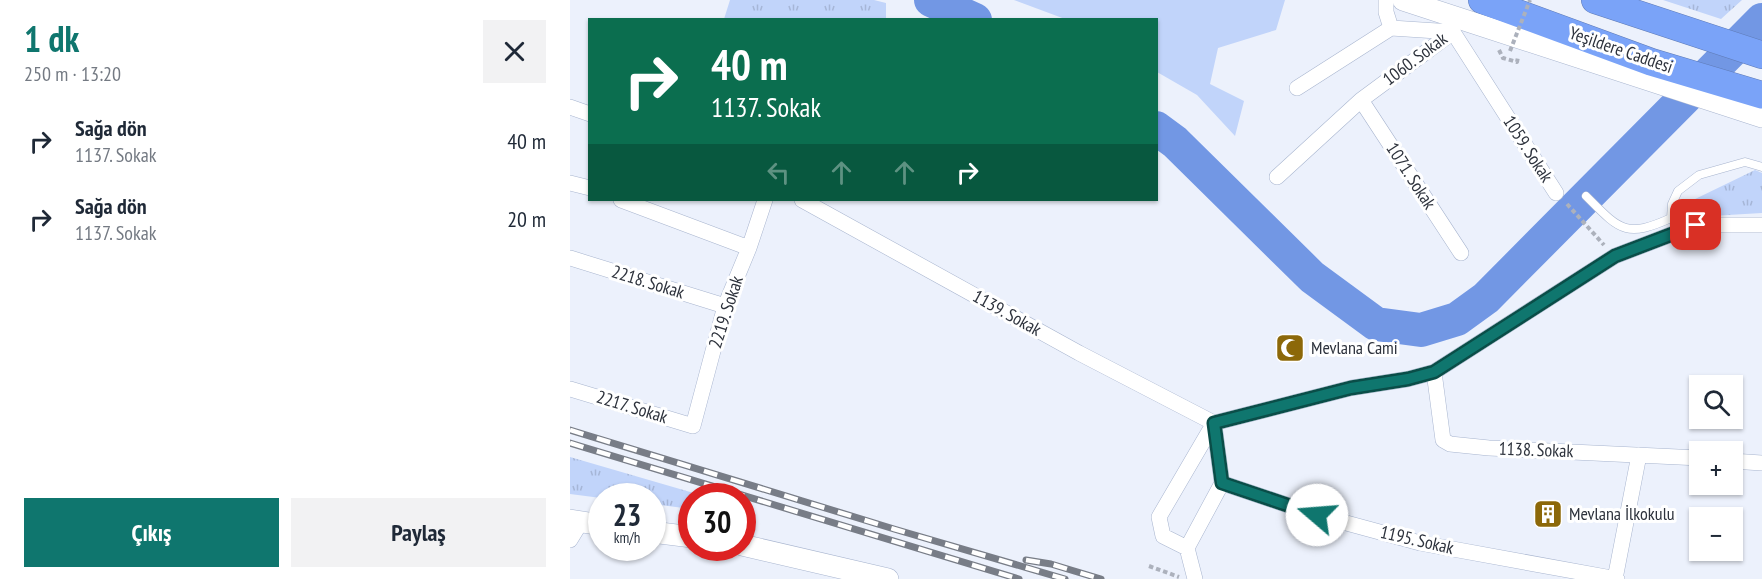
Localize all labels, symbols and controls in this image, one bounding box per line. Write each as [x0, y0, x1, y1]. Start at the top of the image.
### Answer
text: 1 dk [24, 15, 79, 62]
button: close [483, 20, 546, 83]
street label: Yeşildere Caddesi [1566, 21, 1676, 78]
street label: 1060. Sokak [1378, 27, 1452, 90]
text: 40 m [711, 37, 788, 92]
icon: right [612, 42, 690, 120]
text: 250 m · 13:20 [24, 61, 121, 87]
text: 1137. Sokak [711, 90, 821, 124]
street label: 1059. Sokak [1498, 111, 1558, 186]
text: Sağa dön [75, 114, 147, 142]
icon: right [24, 125, 57, 158]
text: 40 m [507, 127, 546, 155]
street label: 1071. Sokak [1381, 138, 1441, 213]
text: 1137. Sokak [75, 142, 156, 168]
icon: left [762, 156, 795, 189]
icon: ahead [825, 156, 858, 189]
icon: ahead [888, 156, 921, 189]
icon: right [951, 156, 984, 189]
text: Sağa dön [75, 192, 147, 220]
pin [1670, 199, 1721, 250]
icon: right [24, 203, 57, 236]
text: 20 m [507, 205, 546, 233]
icon: arrive [1679, 208, 1712, 241]
text: 1137. Sokak [75, 220, 156, 246]
street label: 2218. Sokak [609, 260, 687, 303]
street label: 2219. Sokak [703, 273, 748, 351]
street label: 1139. Sokak [969, 284, 1046, 341]
mosque icon: Mevlana Cami [1274, 332, 1306, 364]
place label: Mevlana Cami [1311, 336, 1398, 359]
map controls [1689, 375, 1743, 561]
button: search [1689, 375, 1743, 429]
street label: 2217. Sokak [594, 385, 671, 428]
street label: 1138. Sokak [1498, 437, 1574, 462]
button: + [1689, 441, 1743, 495]
speed limit sign: 30 [678, 483, 756, 561]
position arrow [1285, 483, 1349, 547]
text: 23 [613, 495, 641, 534]
button: Çıkış [24, 498, 279, 567]
button: Paylaş [291, 498, 546, 567]
building icon: Mevlana İlkokulu [1532, 498, 1564, 530]
place label: Mevlana İlkokulu [1569, 502, 1675, 525]
button: − [1689, 507, 1743, 561]
street label: 1195. Sokak [1378, 520, 1456, 559]
text: km/h [614, 528, 640, 547]

